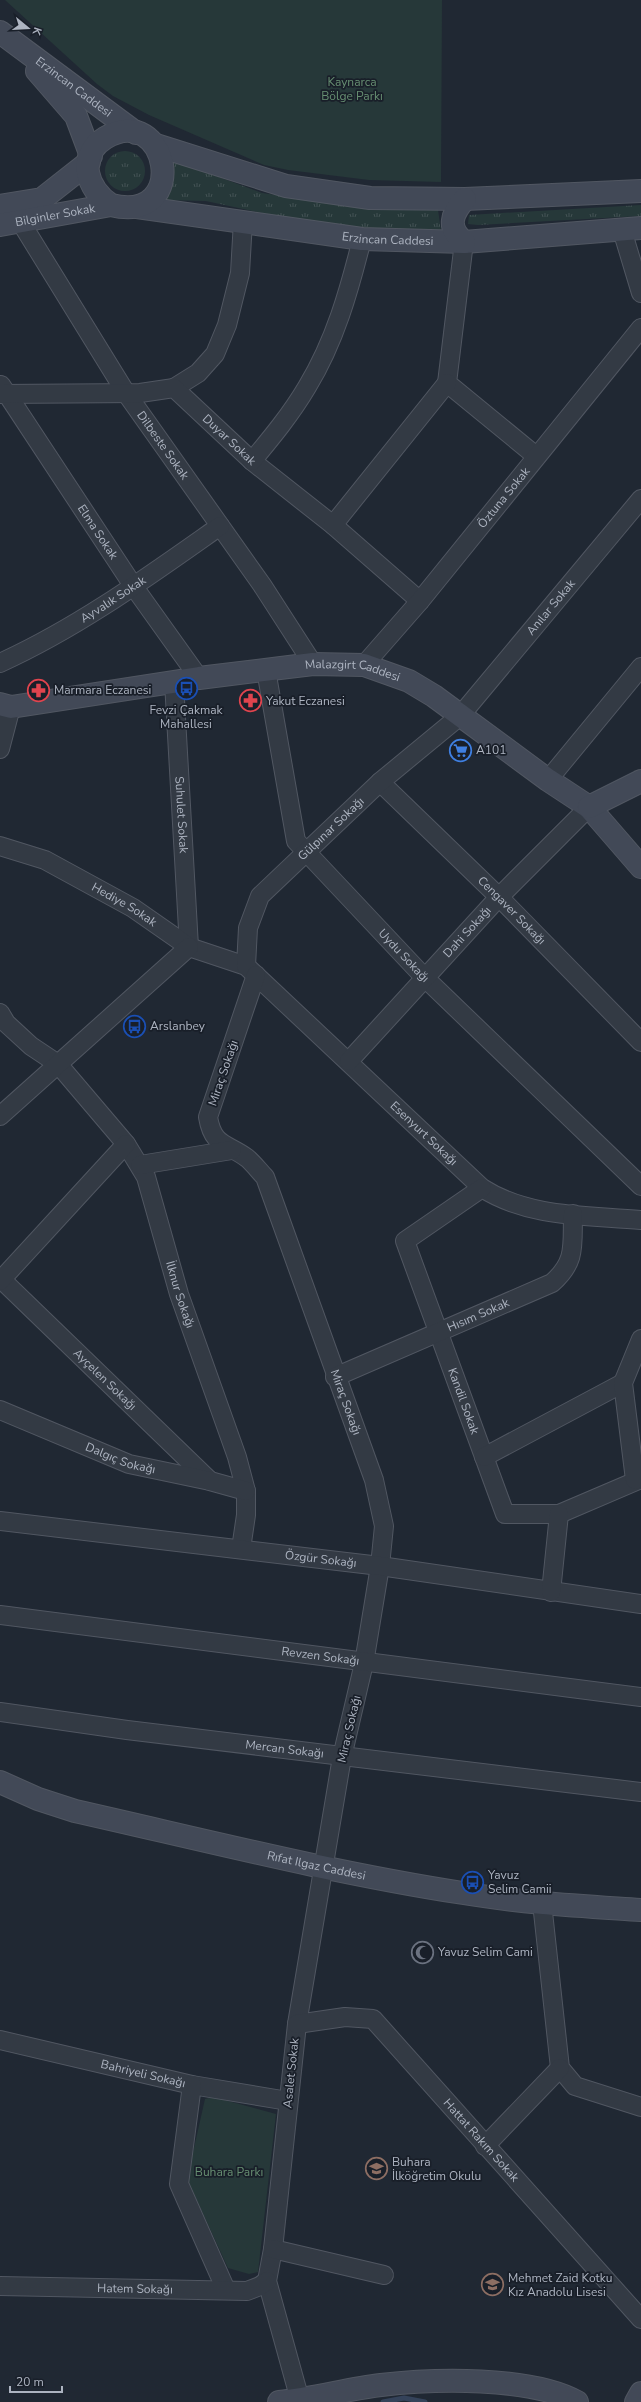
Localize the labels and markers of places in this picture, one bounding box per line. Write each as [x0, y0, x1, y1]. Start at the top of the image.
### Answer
bus stop icon: Fevzi Çakmak Mahallesi [173, 676, 199, 702]
pharmacy icon: Marmara Eczanesi [25, 677, 51, 703]
place label: Marmara Eczanesi [54, 682, 151, 698]
pharmacy icon: Yakut Eczanesi [238, 688, 264, 714]
place label: Yakut Eczanesi [265, 693, 345, 709]
place label: Fevzi Çakmak Mahallesi [149, 702, 224, 732]
supermarket icon: A101 [448, 737, 474, 763]
place label: A101 [476, 742, 506, 758]
bus stop icon: Arslanbey [121, 1013, 147, 1039]
place label: Arslanbey [150, 1018, 206, 1034]
place label: Yavuz Selim Camii [487, 1867, 552, 1897]
bus stop icon: Yavuz Selim Camii [460, 1869, 486, 1895]
mosque icon: Yavuz Selim Cami [410, 1939, 436, 1965]
place label: Yavuz Selim Cami [437, 1944, 533, 1960]
place label: Buhara İlköğretim Okulu [392, 2154, 481, 2184]
school or university icon: Buhara İlköğretim Okulu [363, 2156, 389, 2182]
place label: Mehmet Zaid Kotku Kız Anadolu Lisesi [508, 2270, 612, 2300]
school or university icon: Mehmet Zaid Kotku Kız Anadolu Lisesi [480, 2272, 506, 2298]

